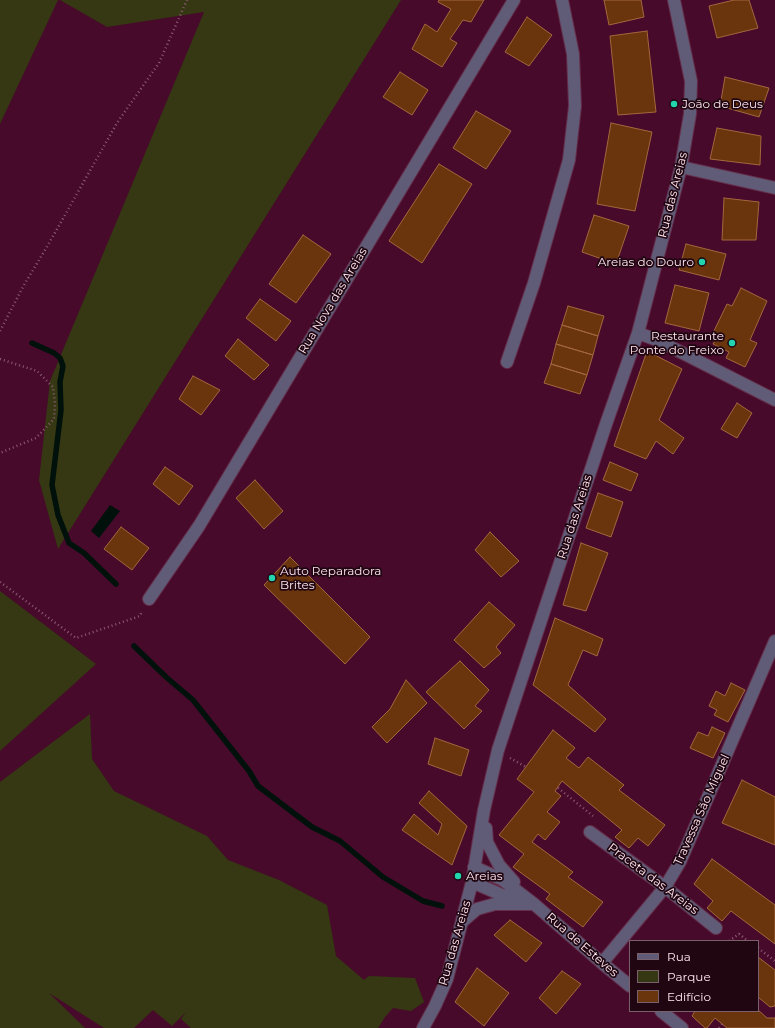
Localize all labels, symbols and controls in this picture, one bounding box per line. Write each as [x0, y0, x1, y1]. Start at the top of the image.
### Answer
place label: João de Deus [682, 97, 763, 111]
marker: João de Deus [669, 99, 679, 109]
street label: Rua das Areias [655, 151, 691, 239]
street label: Rua Nova das Areias [296, 245, 370, 357]
place label: Areias do Douro [598, 255, 694, 269]
marker: Areias do Douro [697, 257, 707, 267]
place label: Restaurante Ponte do Freixo [630, 329, 724, 357]
marker: Restaurante Ponte do Freixo [727, 338, 737, 348]
street label: Rua das Areias [555, 473, 595, 561]
place label: Auto Reparadora Brites [280, 564, 381, 592]
marker: Auto Reparadora Brites [267, 573, 277, 583]
street label: Travessa São Miguel [671, 752, 733, 868]
street label: Praceta das Areias [605, 840, 701, 918]
place label: Areias [466, 869, 503, 883]
marker: Areias [453, 871, 463, 881]
street label: Rua das Areias [436, 899, 474, 987]
street label: Rua de Esteves [543, 910, 621, 980]
legend [629, 940, 759, 1012]
text: Rua [667, 949, 691, 964]
text: Parque [667, 969, 711, 984]
text: Edifício [667, 989, 711, 1004]

